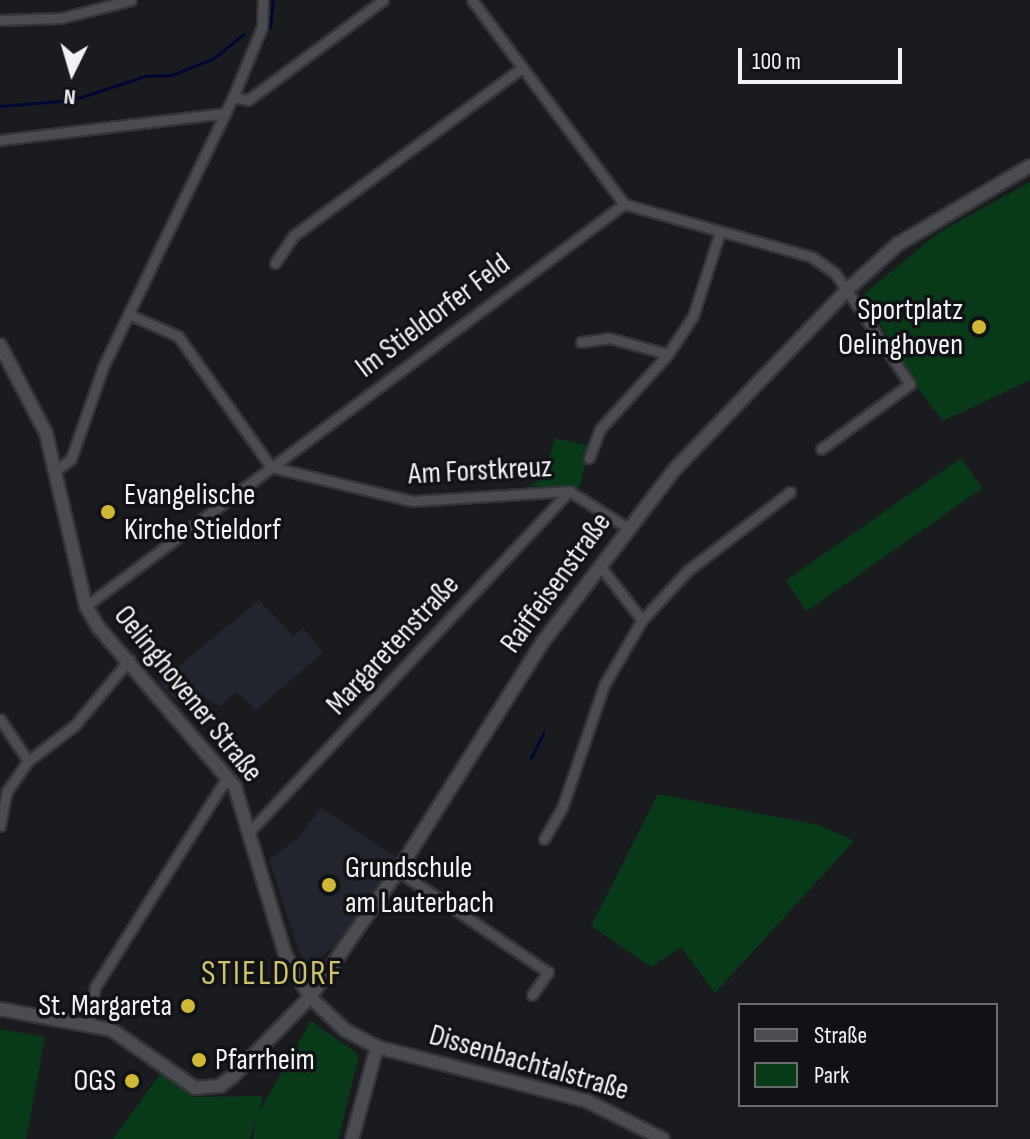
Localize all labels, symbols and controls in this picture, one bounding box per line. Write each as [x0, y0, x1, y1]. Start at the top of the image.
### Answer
north arrow [32, 32, 112, 112]
scale bar [742, 32, 906, 82]
text: 100 m [752, 47, 801, 76]
text: N [63, 82, 77, 110]
street label: Im Stieldorfer Feld [349, 246, 517, 386]
place label: Sportplatz Oelinghoven [838, 292, 963, 362]
marker: Sportplatz Oelinghoven [970, 318, 988, 336]
street label: Am Forstkreuz [407, 449, 553, 493]
place label: Evangelische Kirche Stieldorf [124, 477, 281, 548]
marker: Evangelische Kirche Stieldorf [99, 503, 117, 521]
street label: Raiffeisenstraße [493, 506, 619, 660]
street label: Margaretenstraße [319, 567, 467, 723]
street label: Oelinghovener Straße [106, 599, 270, 789]
place label: Grundschule am Lauterbach [345, 850, 494, 920]
marker: Grundschule am Lauterbach [320, 876, 338, 894]
district label: STIELDORF [201, 954, 343, 994]
place label: St. Margareta [38, 988, 172, 1024]
marker: St. Margareta [179, 997, 197, 1015]
legend [738, 1003, 998, 1107]
street label: Dissenbachtalstraße [425, 1017, 633, 1109]
text: Straße [814, 1021, 867, 1050]
place label: Pfarrheim [215, 1042, 315, 1078]
marker: Pfarrheim [190, 1051, 208, 1069]
text: Park [814, 1061, 849, 1090]
place label: OGS [73, 1063, 116, 1099]
marker: OGS [123, 1072, 141, 1090]

